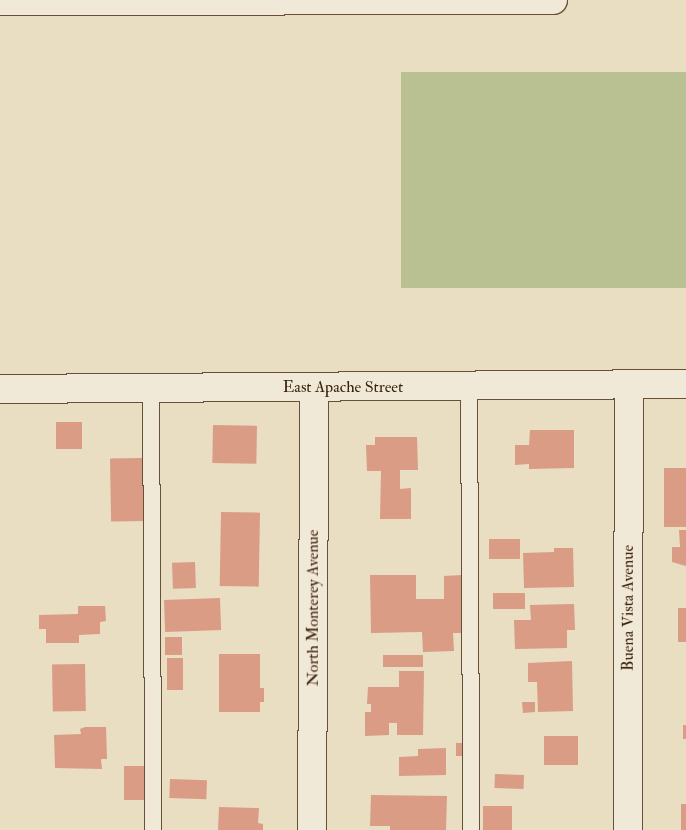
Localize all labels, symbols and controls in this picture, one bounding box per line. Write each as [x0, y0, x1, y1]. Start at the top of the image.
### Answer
street label: East Apache Street [283, 377, 403, 397]
street label: North Monterey Avenue [303, 530, 323, 686]
street label: Buena Vista Avenue [618, 545, 638, 671]

